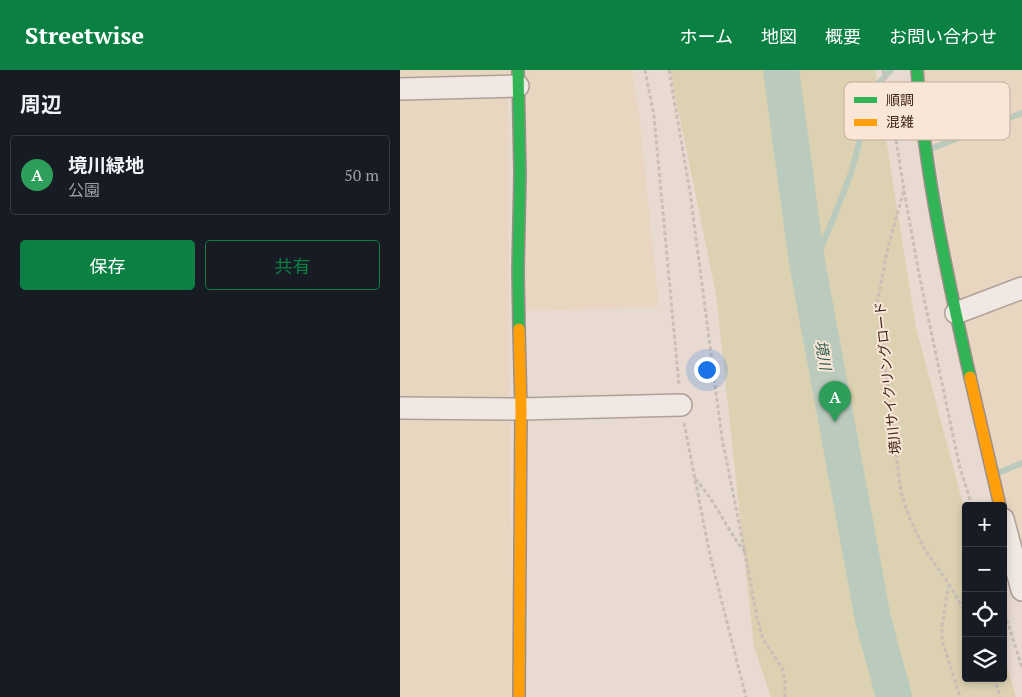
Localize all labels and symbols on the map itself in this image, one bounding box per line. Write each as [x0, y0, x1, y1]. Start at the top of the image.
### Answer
legend [844, 82, 1010, 140]
text: 順調 [886, 90, 914, 109]
text: 混雑 [886, 112, 914, 131]
street label: 境川サイクリングロード [870, 301, 904, 455]
water label: 境川 [812, 338, 837, 373]
your location [694, 357, 720, 383]
pin: A [819, 381, 851, 422]

